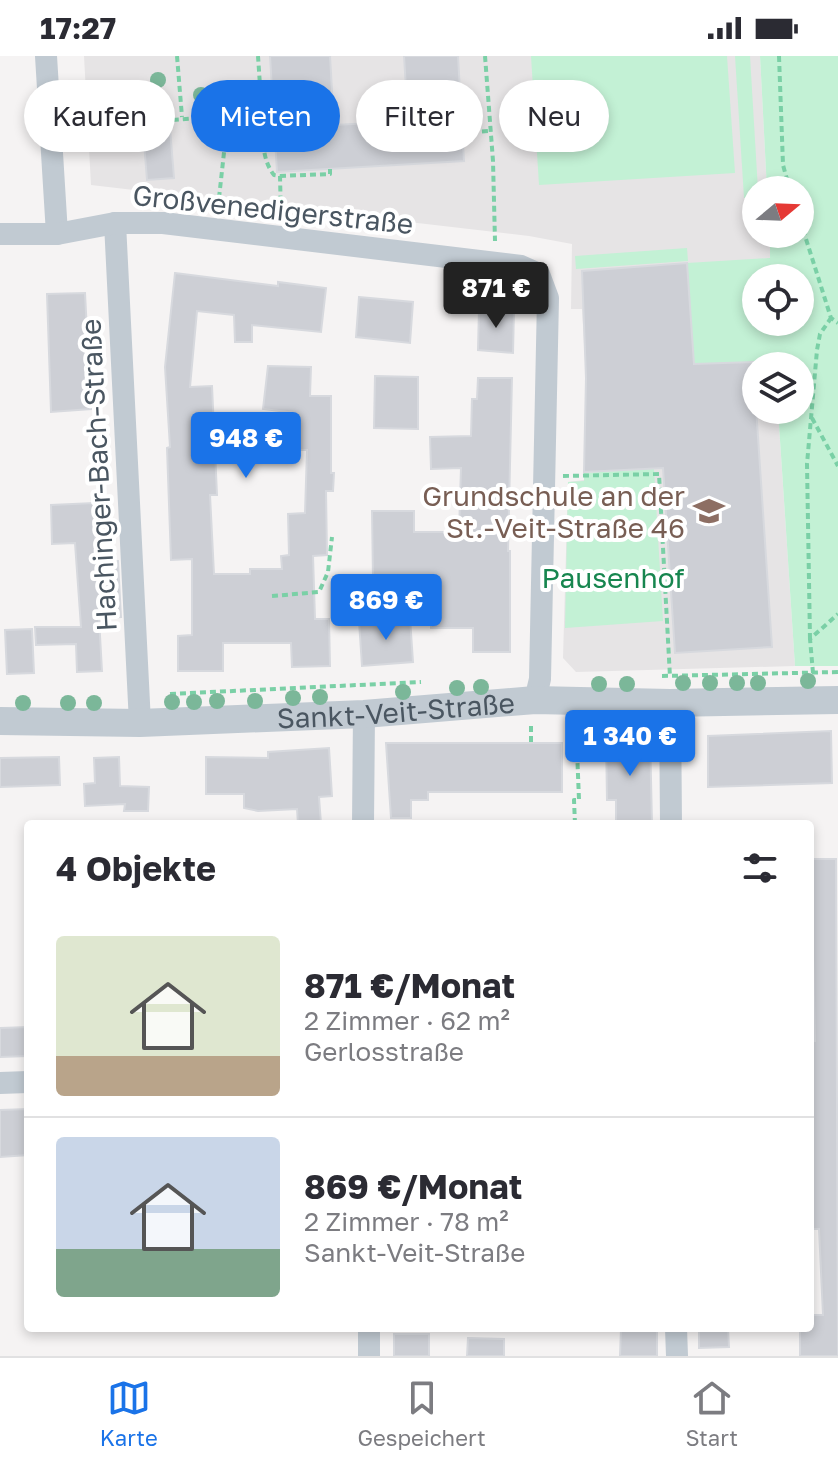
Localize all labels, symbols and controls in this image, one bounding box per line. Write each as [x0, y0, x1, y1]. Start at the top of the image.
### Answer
text: 17:27 [40, 10, 116, 46]
chip: Kaufen [24, 80, 175, 152]
chip: Mieten [191, 80, 340, 152]
chip: Filter [356, 80, 483, 152]
chip: Neu [499, 80, 609, 152]
north arrow [742, 176, 814, 248]
map controls [742, 176, 814, 424]
street label: Großvenedigerstraße [131, 178, 415, 240]
pin: 871 € [440, 262, 552, 330]
button: locate [742, 264, 814, 336]
text: 871 € [461, 272, 531, 303]
street label: Hachinger-Bach-Straße [73, 318, 123, 632]
button: layers [742, 352, 814, 424]
pin: 948 € [190, 412, 302, 480]
text: 948 € [209, 422, 283, 453]
place label: Grundschule an der St.-Veit-Straße 46 [422, 479, 685, 544]
school or university icon: Grundschule an der St.-Veit-Straße 46 [692, 494, 726, 528]
park label: Pausenhof [541, 561, 685, 594]
pin: 869 € [330, 574, 442, 642]
text: 869 € [349, 584, 423, 615]
street label: Sankt-Veit-Straße [276, 685, 516, 734]
pin: 1 340 € [556, 710, 704, 778]
text: 1 340 € [583, 720, 677, 751]
icon: filters [738, 846, 782, 890]
text: 4 Objekte [56, 848, 216, 888]
text: 871 €/Monat [304, 965, 515, 1005]
icon: home [120, 968, 216, 1064]
text: 2 Zimmer · 62 m² [304, 1005, 510, 1036]
text: Gerlosstraße [304, 1036, 464, 1067]
text: 869 €/Monat [304, 1166, 522, 1206]
icon: home [120, 1169, 216, 1265]
text: 2 Zimmer · 78 m² [304, 1206, 509, 1237]
text: Sankt-Veit-Straße [304, 1237, 525, 1268]
tab: Karte [100, 1376, 158, 1451]
tab: Gespeichert [358, 1376, 486, 1451]
tab: Start [685, 1376, 738, 1451]

